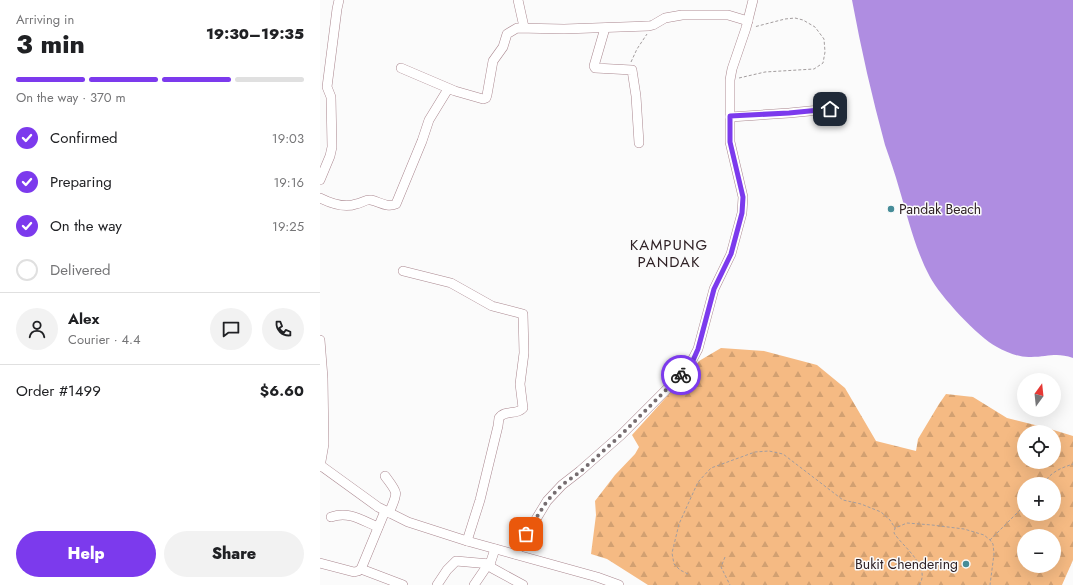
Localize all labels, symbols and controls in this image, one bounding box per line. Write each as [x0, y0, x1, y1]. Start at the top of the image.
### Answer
text: Arriving in [16, 10, 74, 29]
text: 19:30–19:35 [206, 23, 304, 45]
text: 3 min [16, 25, 85, 63]
text: On the way · 370 m [16, 88, 126, 107]
pin [813, 92, 847, 126]
icon: home [819, 98, 841, 120]
icon: check [16, 127, 38, 149]
text: Confirmed [50, 127, 118, 149]
text: 19:03 [272, 129, 304, 148]
icon: check [16, 171, 38, 193]
text: Preparing [50, 171, 112, 193]
text: 19:16 [273, 173, 304, 192]
place label: Pandak Beach [899, 199, 981, 219]
marker: Pandak Beach [886, 204, 896, 214]
icon: check [16, 215, 38, 237]
text: On the way [50, 215, 122, 237]
text: 19:25 [272, 217, 304, 236]
district label: KAMPUNG PANDAK [630, 234, 708, 273]
text: Delivered [50, 259, 111, 281]
button: person [16, 308, 58, 350]
text: Alex [68, 308, 99, 330]
button: chat [210, 308, 252, 350]
button: phone [262, 308, 304, 350]
text: Courier · 4.4 [68, 330, 141, 349]
courier [661, 355, 701, 395]
icon: bike [670, 364, 692, 386]
north arrow [1017, 373, 1061, 417]
map controls [1017, 373, 1061, 573]
text: Order #1499 [16, 380, 101, 402]
text: $6.60 [260, 380, 304, 402]
button: locate [1017, 425, 1061, 469]
button: + [1017, 477, 1061, 521]
pin [509, 517, 543, 551]
icon: bag [515, 523, 537, 545]
button: − [1017, 529, 1061, 573]
button: Help [16, 531, 156, 577]
button: Share [164, 531, 304, 577]
place label: Bukit Chendering [855, 554, 958, 574]
marker: Bukit Chendering [961, 559, 971, 569]

